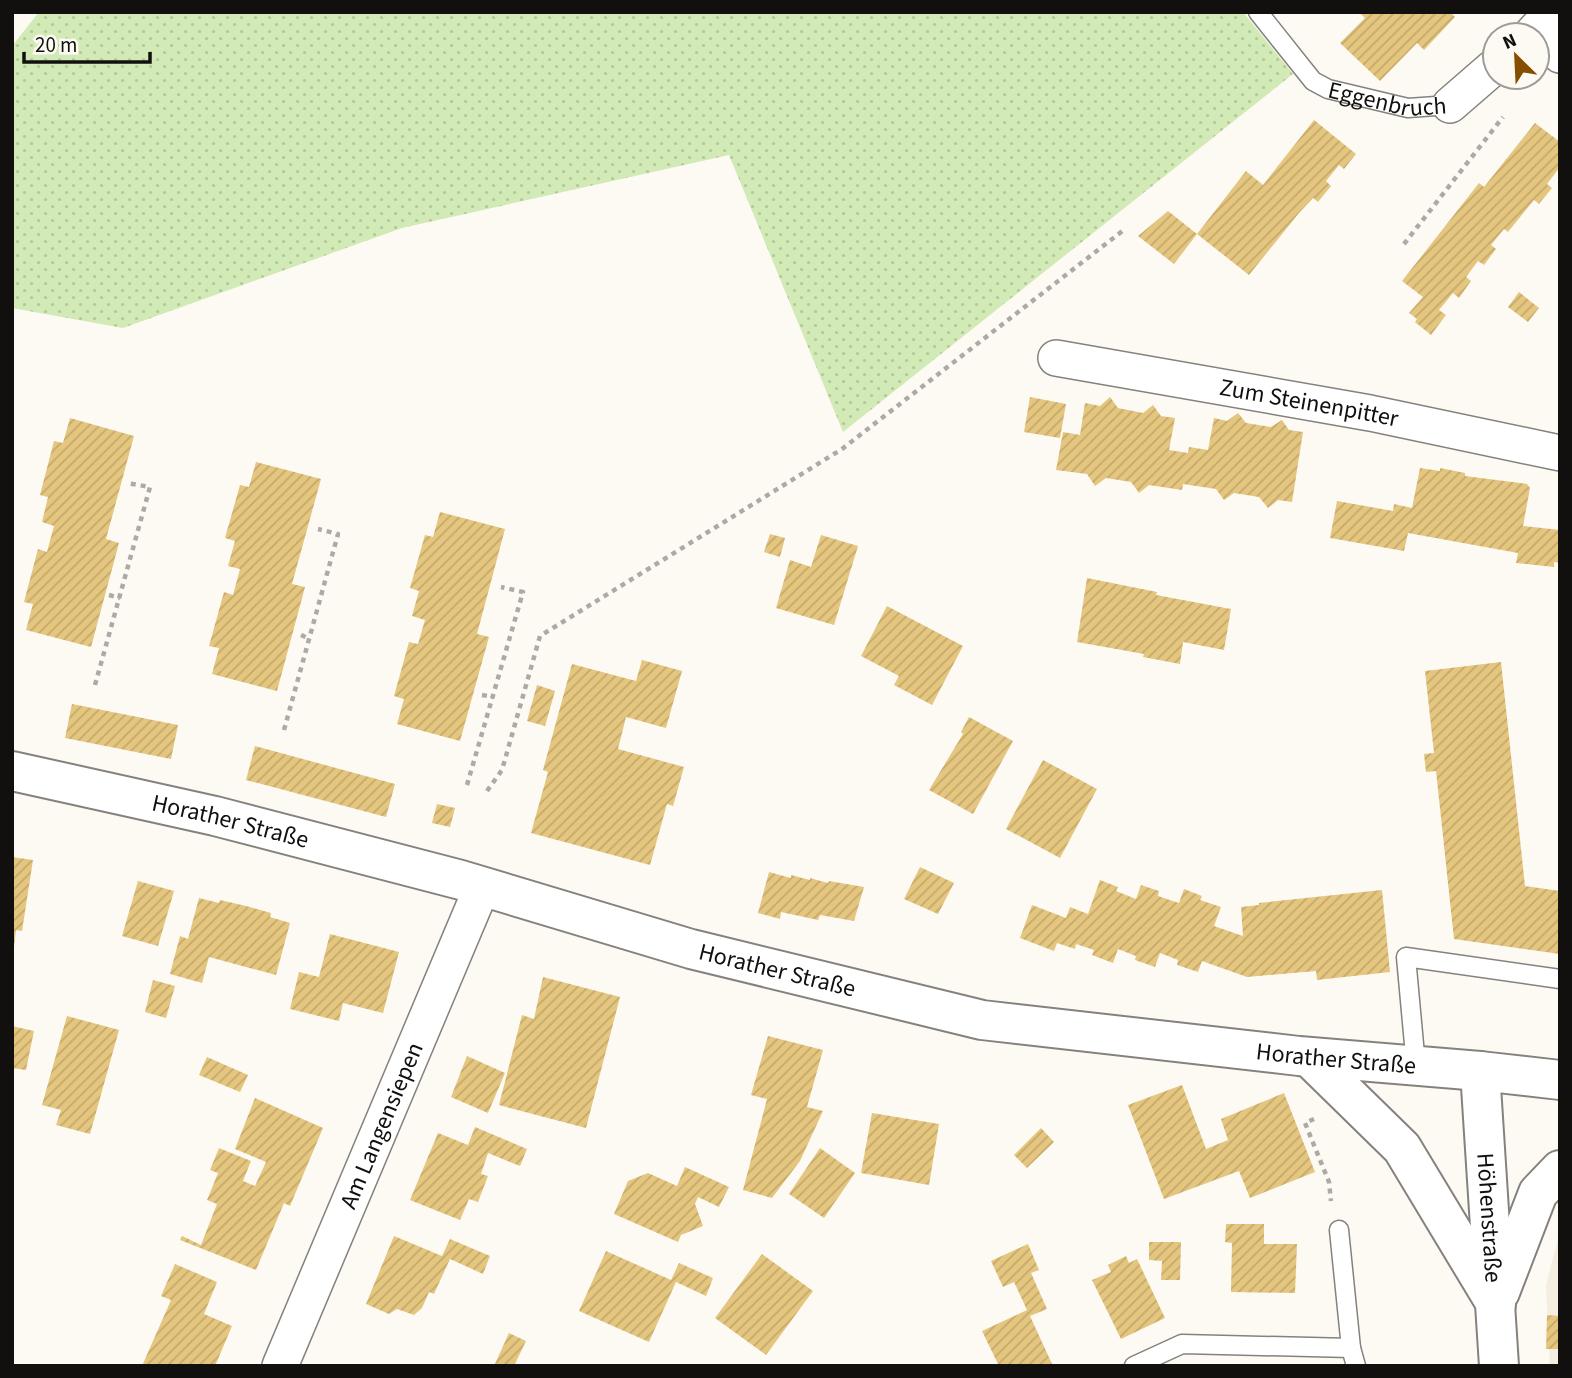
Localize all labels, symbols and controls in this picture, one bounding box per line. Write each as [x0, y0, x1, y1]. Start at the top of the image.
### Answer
scale bar [24, 21, 150, 65]
north arrow [1481, 21, 1551, 91]
text: N [1498, 27, 1521, 57]
text: 20 m [35, 30, 77, 60]
street label: Eggenbruch [1324, 73, 1448, 126]
street label: Zum Steinenpitter [1217, 370, 1402, 437]
street label: Horather Straße [148, 786, 312, 858]
street label: Horather Straße [695, 935, 859, 1007]
street label: Horather Straße [1254, 1034, 1417, 1084]
street label: Am Langensiepen [331, 1037, 433, 1214]
street label: Höhenstraße [1467, 1152, 1511, 1284]

